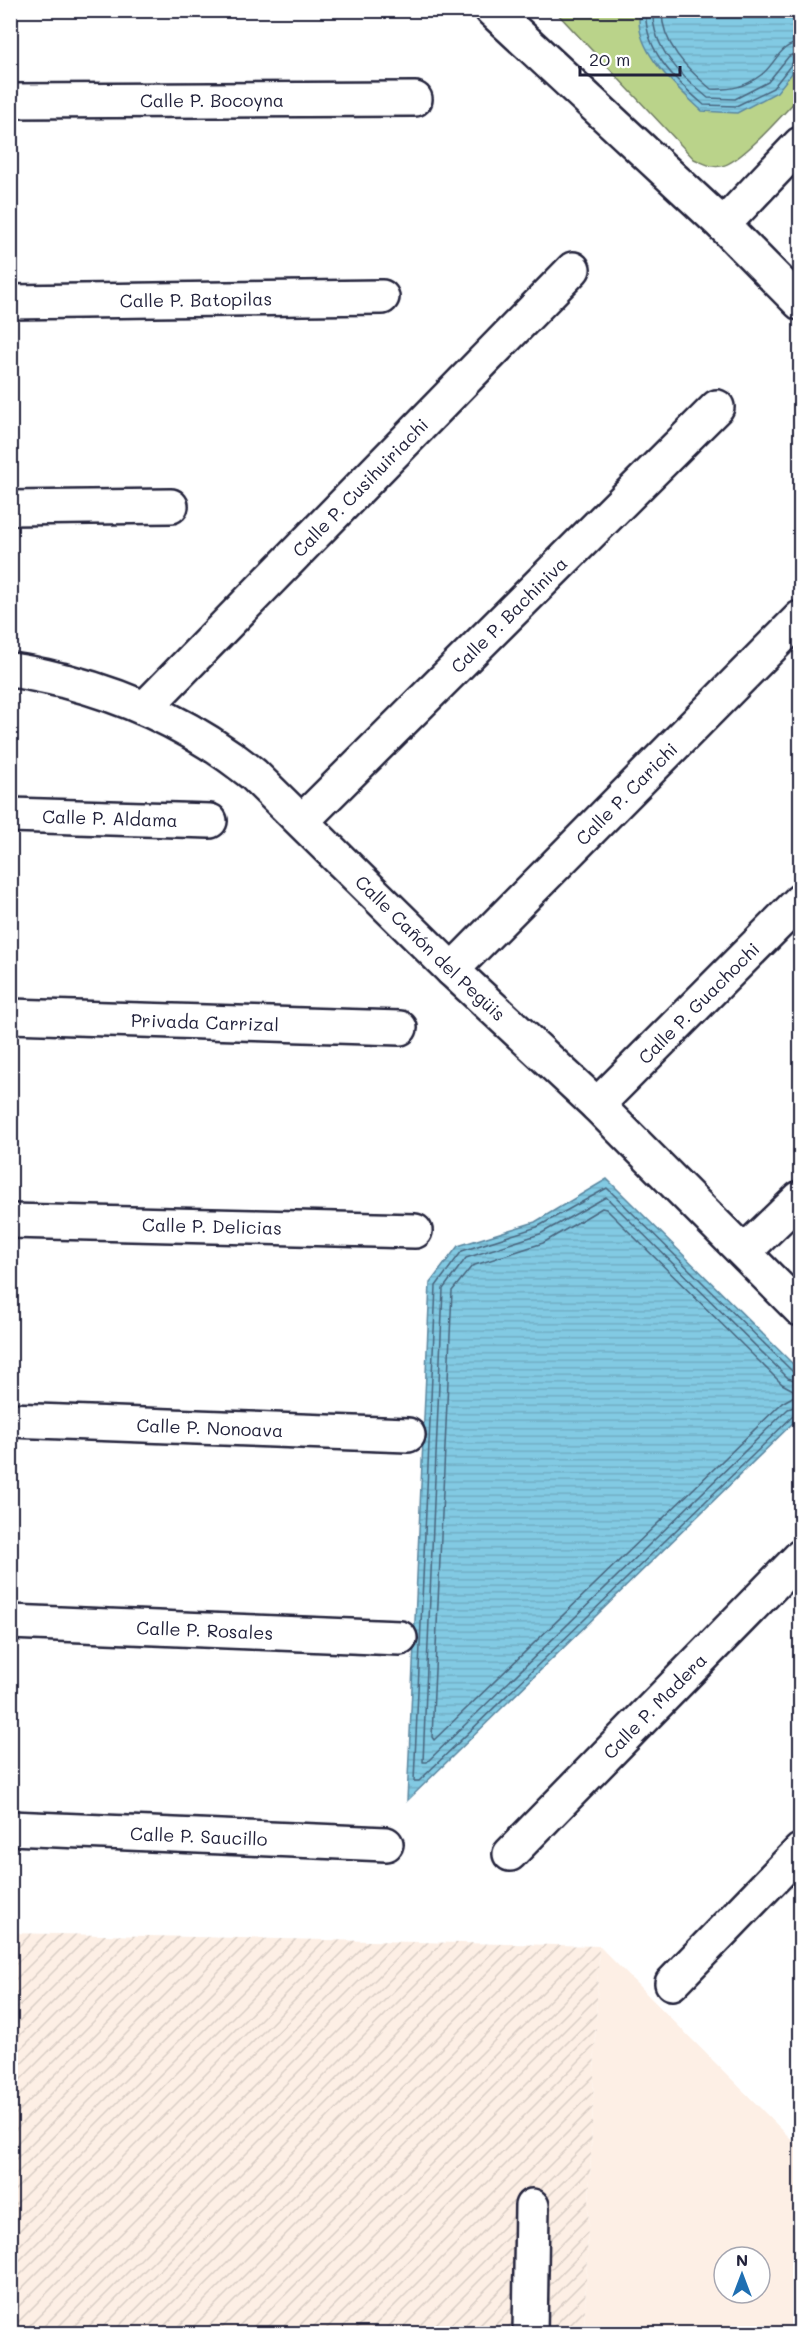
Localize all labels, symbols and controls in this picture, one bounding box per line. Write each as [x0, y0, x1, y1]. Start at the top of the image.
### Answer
scale bar [580, 39, 680, 77]
text: 20 m [589, 47, 630, 71]
street label: Calle P. Bocoyna [140, 88, 284, 112]
street label: Calle P. Batopilas [120, 286, 272, 313]
street label: Calle P. Cusihuiriachi [287, 413, 433, 562]
street label: Calle P. Bachiniva [445, 551, 572, 678]
street label: Calle P. Carichi [570, 737, 682, 850]
street label: Calle P. Aldama [42, 804, 178, 832]
street label: Calle Cañón del Pegüis [350, 870, 511, 1026]
street label: Calle P. Guachochi [633, 937, 764, 1069]
street label: Privada Carrizal [130, 1008, 279, 1036]
street label: Calle P. Delicias [142, 1212, 282, 1240]
street label: Calle P. Nonoava [136, 1413, 284, 1442]
street label: Calle P. Rosales [136, 1615, 274, 1645]
street label: Calle P. Madera [598, 1648, 712, 1764]
street label: Calle P. Saucillo [130, 1821, 268, 1851]
north arrow [712, 2245, 772, 2305]
text: N [736, 2249, 748, 2270]

